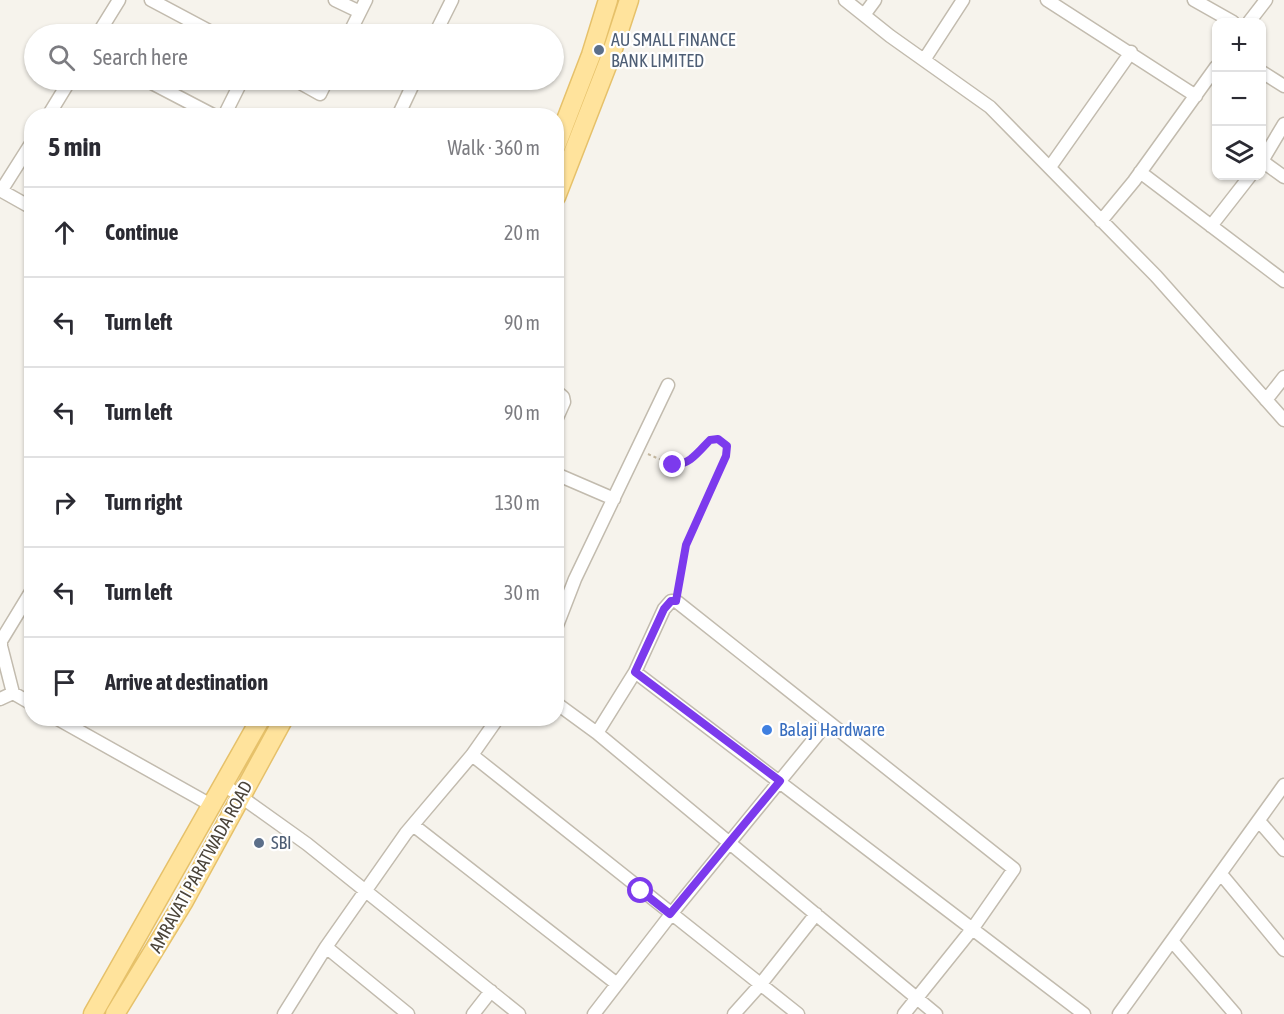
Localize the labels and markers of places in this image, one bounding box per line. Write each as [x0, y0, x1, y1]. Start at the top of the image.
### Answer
place label: AU SMALL FINANCE BANK LIMITED [611, 29, 736, 71]
marker: AU SMALL FINANCE BANK LIMITED [592, 43, 606, 57]
place label: Balaji Hardware [779, 719, 885, 740]
marker: Balaji Hardware [760, 723, 774, 737]
place label: SBI [271, 832, 292, 853]
marker: SBI [252, 836, 266, 850]

